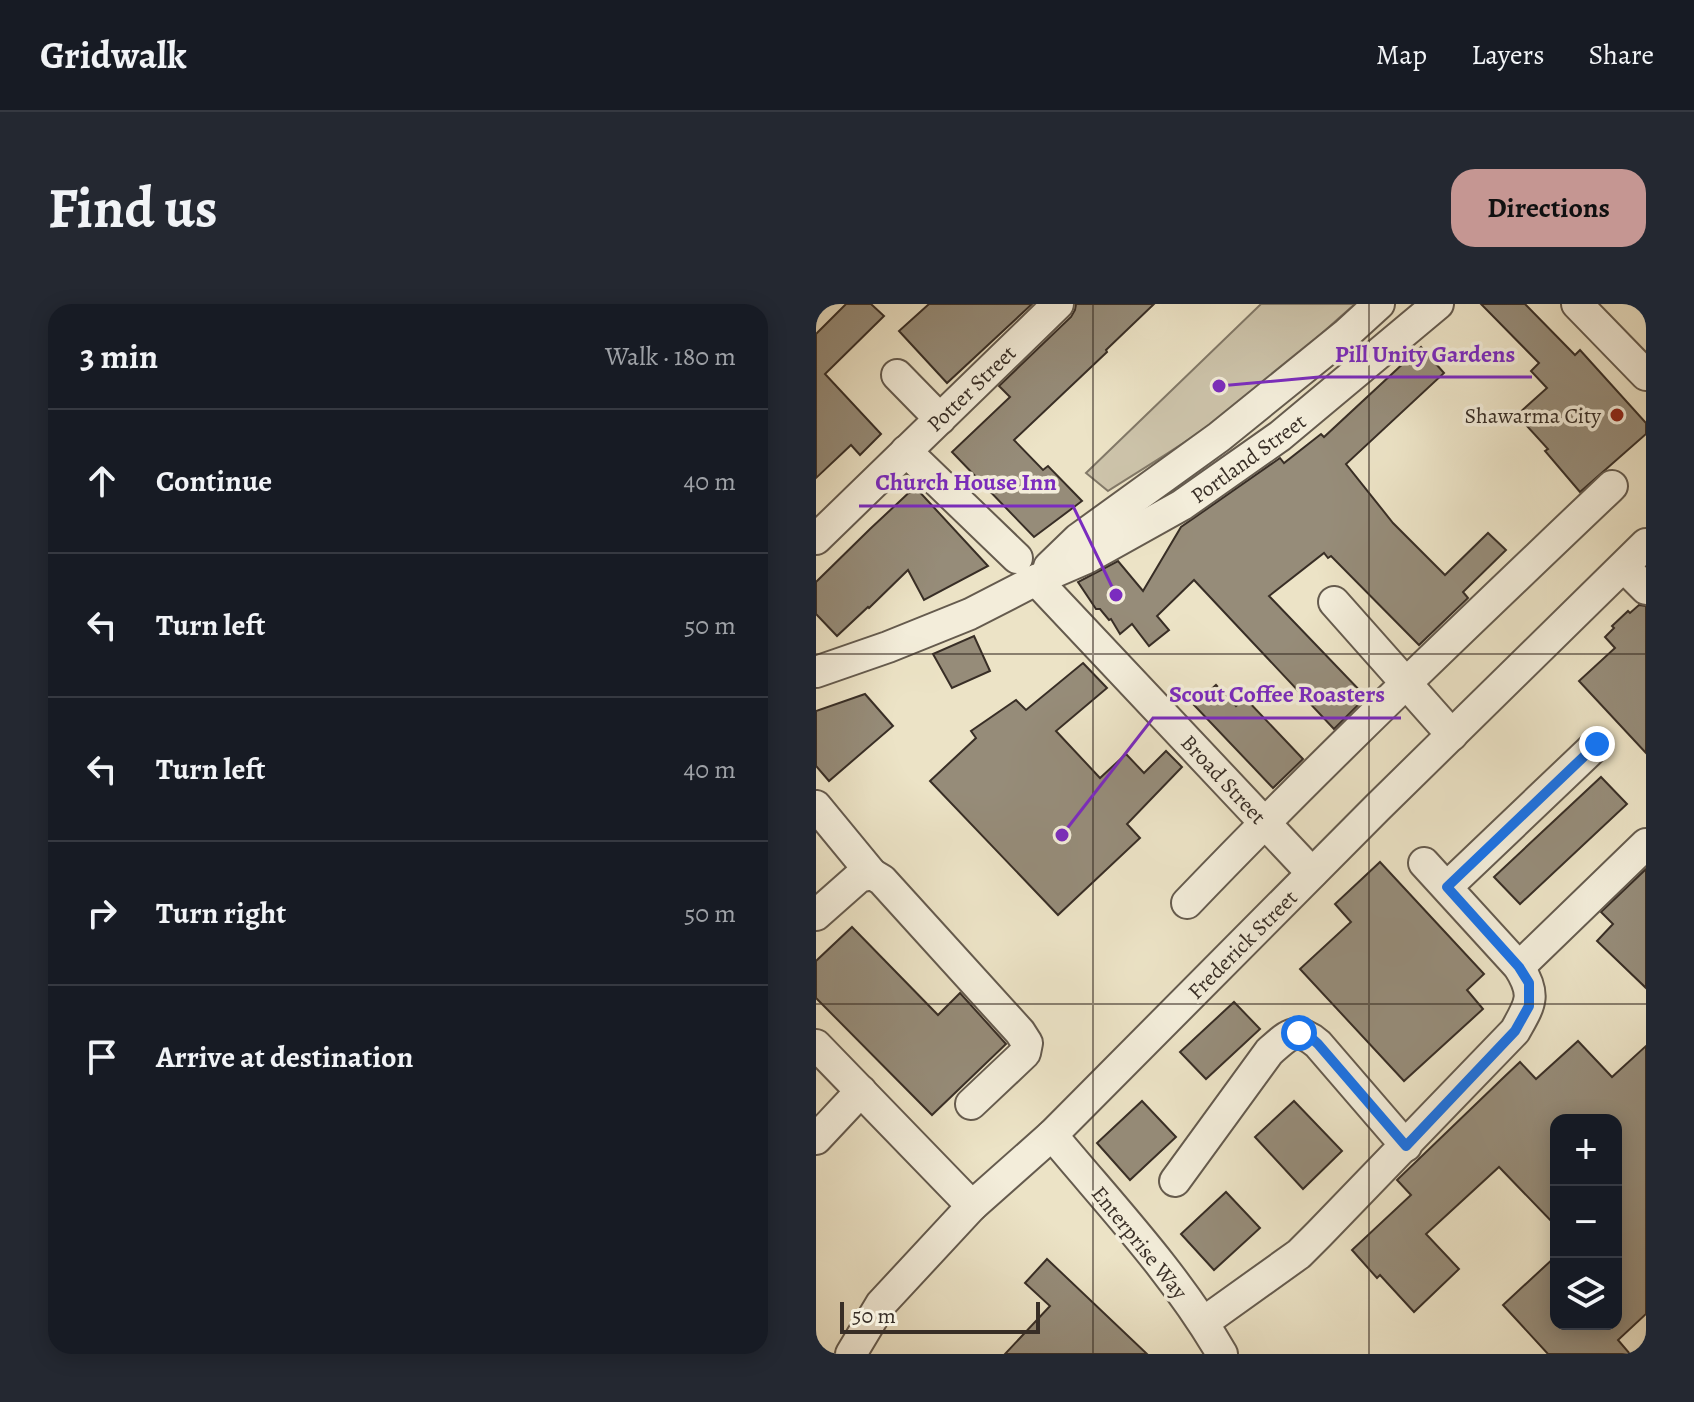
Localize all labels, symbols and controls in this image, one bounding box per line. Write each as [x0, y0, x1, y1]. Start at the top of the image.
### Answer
text: Gridwalk [40, 29, 187, 81]
text: Map [1376, 36, 1427, 74]
text: Layers [1471, 36, 1544, 74]
text: Share [1588, 36, 1654, 74]
button: Directions [1451, 169, 1646, 247]
text: Find us [48, 170, 218, 246]
callout: Pill Unity Gardens [1319, 329, 1532, 377]
text: 3 min [80, 333, 158, 380]
text: Pill Unity Gardens [1335, 338, 1515, 370]
text: Walk · 180 m [605, 339, 736, 374]
street label: Potter Street [921, 339, 1023, 439]
place label: Shawarma City [1465, 401, 1601, 431]
marker: Shawarma City [1608, 406, 1626, 424]
street label: Portland Street [1185, 407, 1312, 511]
callout: Church House Inn [859, 458, 1073, 506]
icon: ahead [80, 459, 124, 503]
text: Continue [156, 461, 272, 501]
text: 40 m [684, 464, 736, 499]
text: Church House Inn [875, 466, 1057, 498]
icon: left [80, 603, 124, 647]
text: Turn left [156, 605, 265, 645]
text: 50 m [684, 608, 736, 643]
callout: Scout Coffee Roasters [1153, 670, 1401, 718]
text: Scout Coffee Roasters [1169, 678, 1385, 710]
route end [1579, 726, 1615, 762]
street label: Broad Street [1174, 728, 1273, 831]
icon: left [80, 747, 124, 791]
text: Turn left [156, 749, 265, 789]
text: 40 m [684, 752, 736, 787]
street label: Frederick Street [1181, 883, 1304, 1006]
icon: right [80, 891, 124, 935]
text: Turn right [156, 893, 286, 933]
text: 50 m [684, 896, 736, 931]
route start [1281, 1015, 1317, 1051]
icon: arrive [80, 1035, 124, 1079]
text: Arrive at destination [156, 1037, 413, 1077]
map controls [1550, 1114, 1622, 1330]
button: + [1550, 1114, 1622, 1186]
street label: Enterprise Way [1084, 1180, 1194, 1306]
button: − [1550, 1186, 1622, 1258]
button: layers [1550, 1258, 1622, 1330]
scale bar [840, 1298, 1040, 1334]
text: 50 m [852, 1301, 896, 1331]

